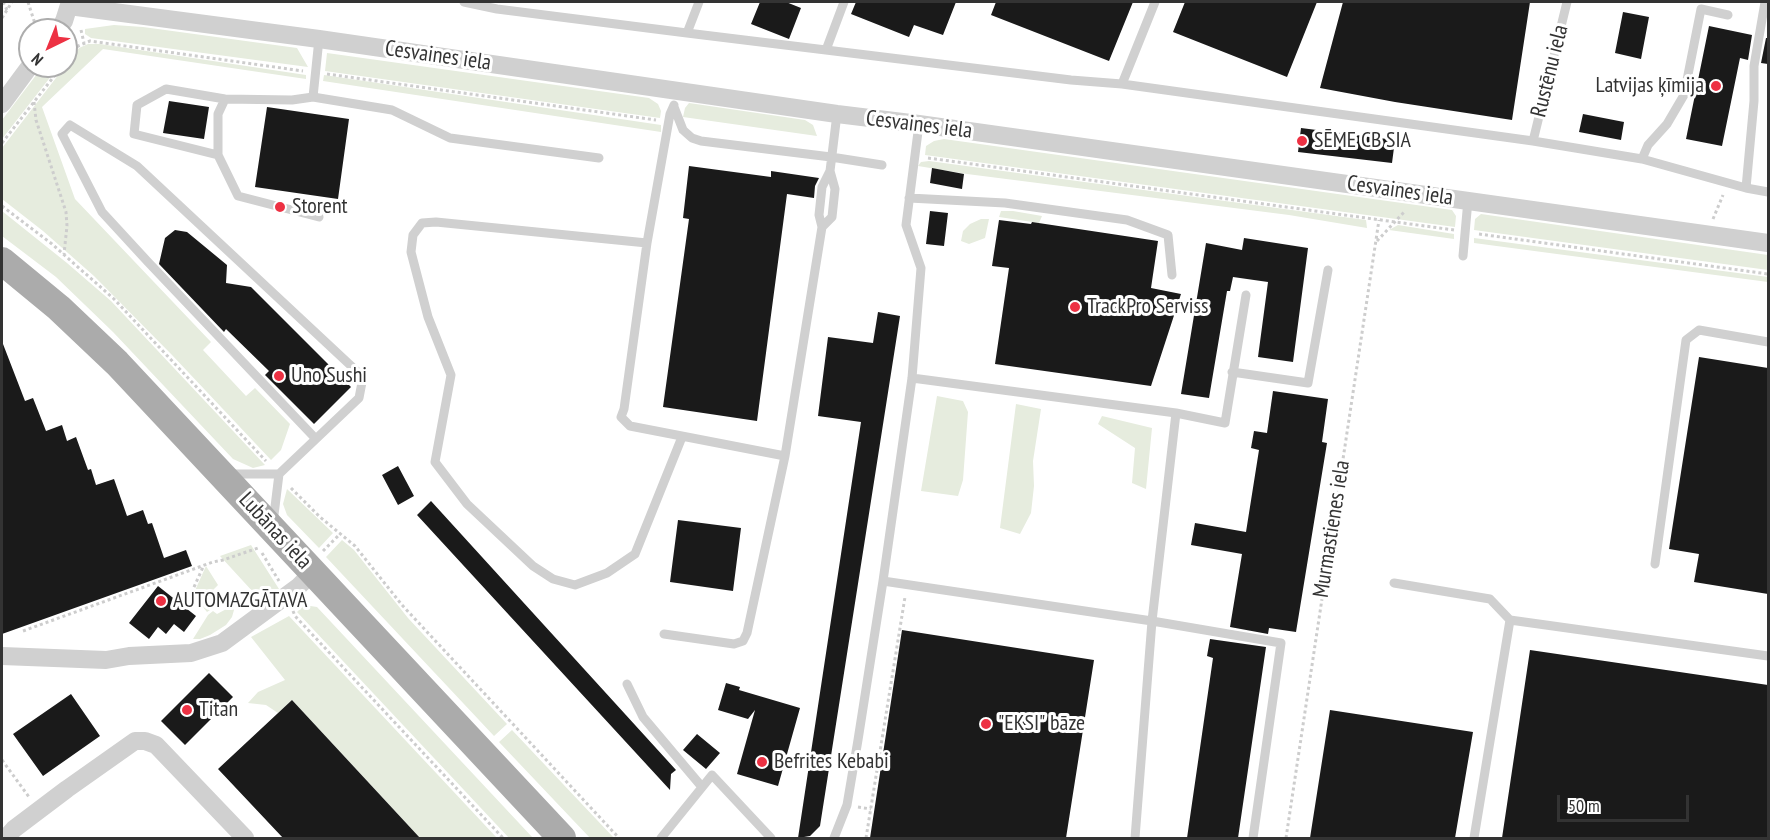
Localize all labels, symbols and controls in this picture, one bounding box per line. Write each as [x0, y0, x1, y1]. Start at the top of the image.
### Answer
north arrow [18, 18, 78, 78]
street label: Rustēnu iela [1526, 22, 1574, 120]
street label: Cesvaines iela [383, 36, 493, 76]
text: N [27, 49, 47, 70]
place label: Latvijas ķīmija [1596, 73, 1704, 99]
marker: Latvijas ķīmija [1709, 79, 1723, 93]
street label: Cesvaines iela [864, 105, 974, 145]
place label: SĒME CB SIA [1314, 128, 1411, 154]
marker: SĒME CB SIA [1295, 134, 1309, 148]
street label: Cesvaines iela [1345, 171, 1455, 211]
place label: Storent [292, 194, 348, 220]
marker: Storent [273, 200, 287, 214]
place label: TrackPro Serviss [1087, 294, 1208, 320]
marker: TrackPro Serviss [1068, 300, 1082, 314]
place label: Uno Sushi [291, 363, 367, 389]
marker: Uno Sushi [272, 369, 286, 383]
street label: Murmastienes iela [1308, 458, 1356, 600]
street label: Lubānas iela [233, 487, 317, 575]
place label: AUTOMAZGĀTAVA [173, 588, 307, 614]
marker: AUTOMAZGĀTAVA [154, 594, 168, 608]
place label: Titan [199, 697, 238, 723]
marker: Titan [180, 703, 194, 717]
place label: "EKSI" bāze [998, 711, 1085, 737]
marker: "EKSI" bāze [979, 717, 993, 731]
place label: Befrites Kebabi [774, 749, 889, 775]
marker: Befrites Kebabi [755, 755, 769, 769]
scale bar [1560, 783, 1692, 821]
text: 50 m [1568, 794, 1600, 817]

